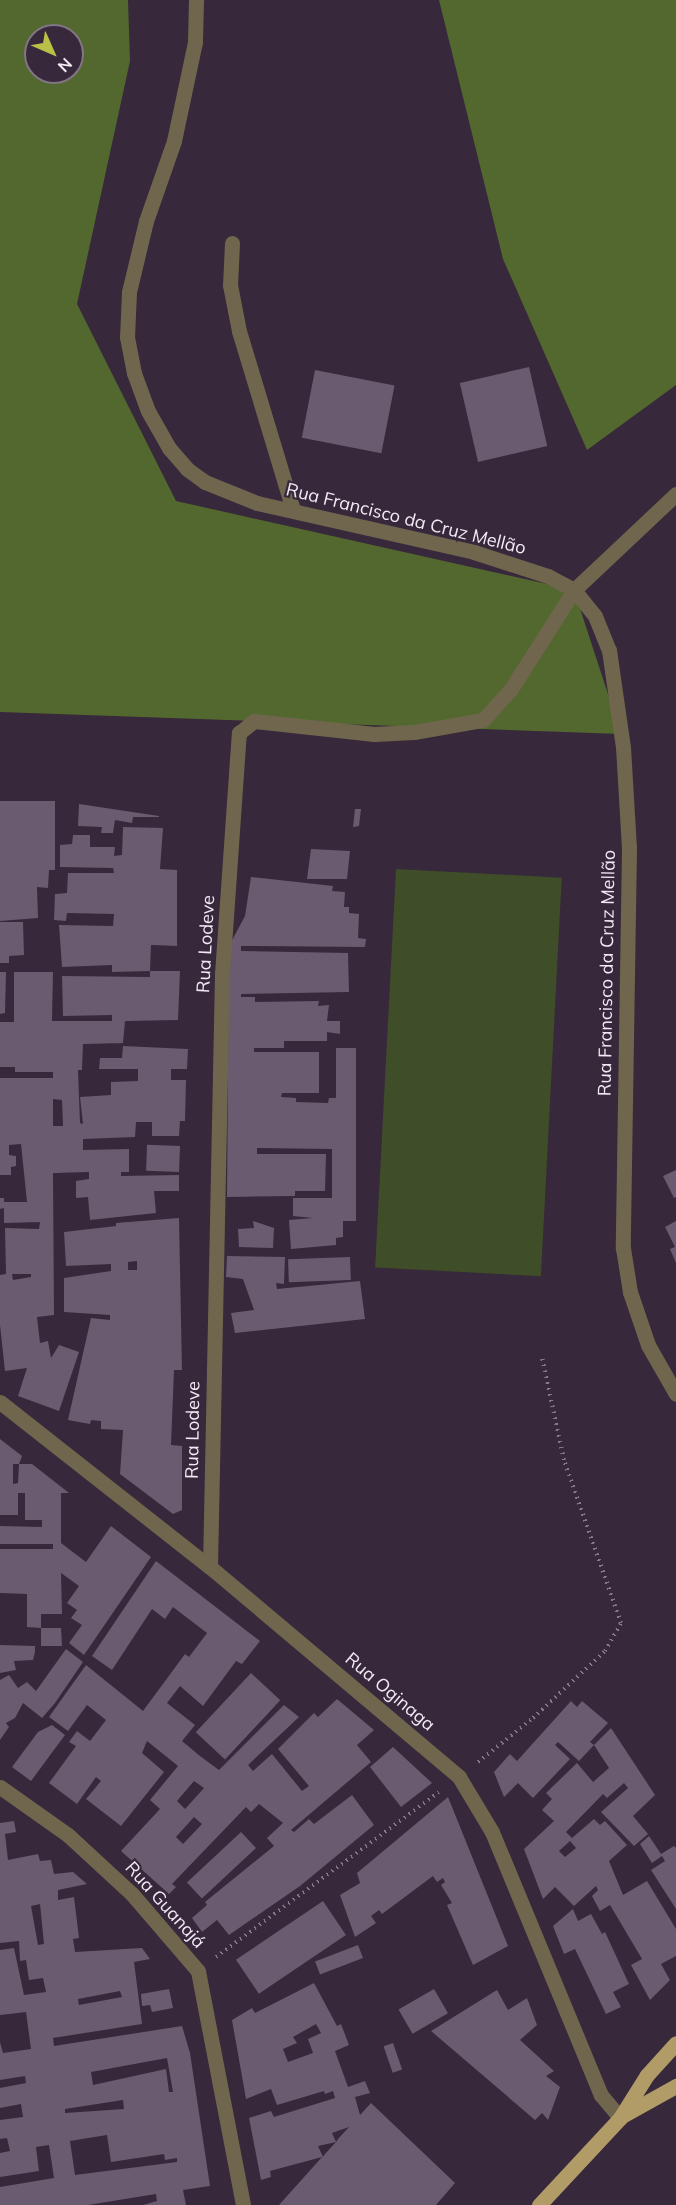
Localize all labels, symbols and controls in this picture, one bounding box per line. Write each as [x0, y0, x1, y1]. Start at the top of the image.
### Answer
north arrow [24, 24, 84, 84]
text: N [54, 54, 77, 77]
street label: Rua Francisco da Cruz Mellão [284, 479, 528, 559]
street label: Rua Francisco da Cruz Mellão [594, 850, 620, 1096]
street label: Rua Lodeve [193, 894, 219, 994]
street label: Rua Lodeve [181, 1381, 205, 1479]
street label: Rua Oginaga [341, 1648, 439, 1736]
street label: Rua Guanajá [120, 1857, 210, 1953]

